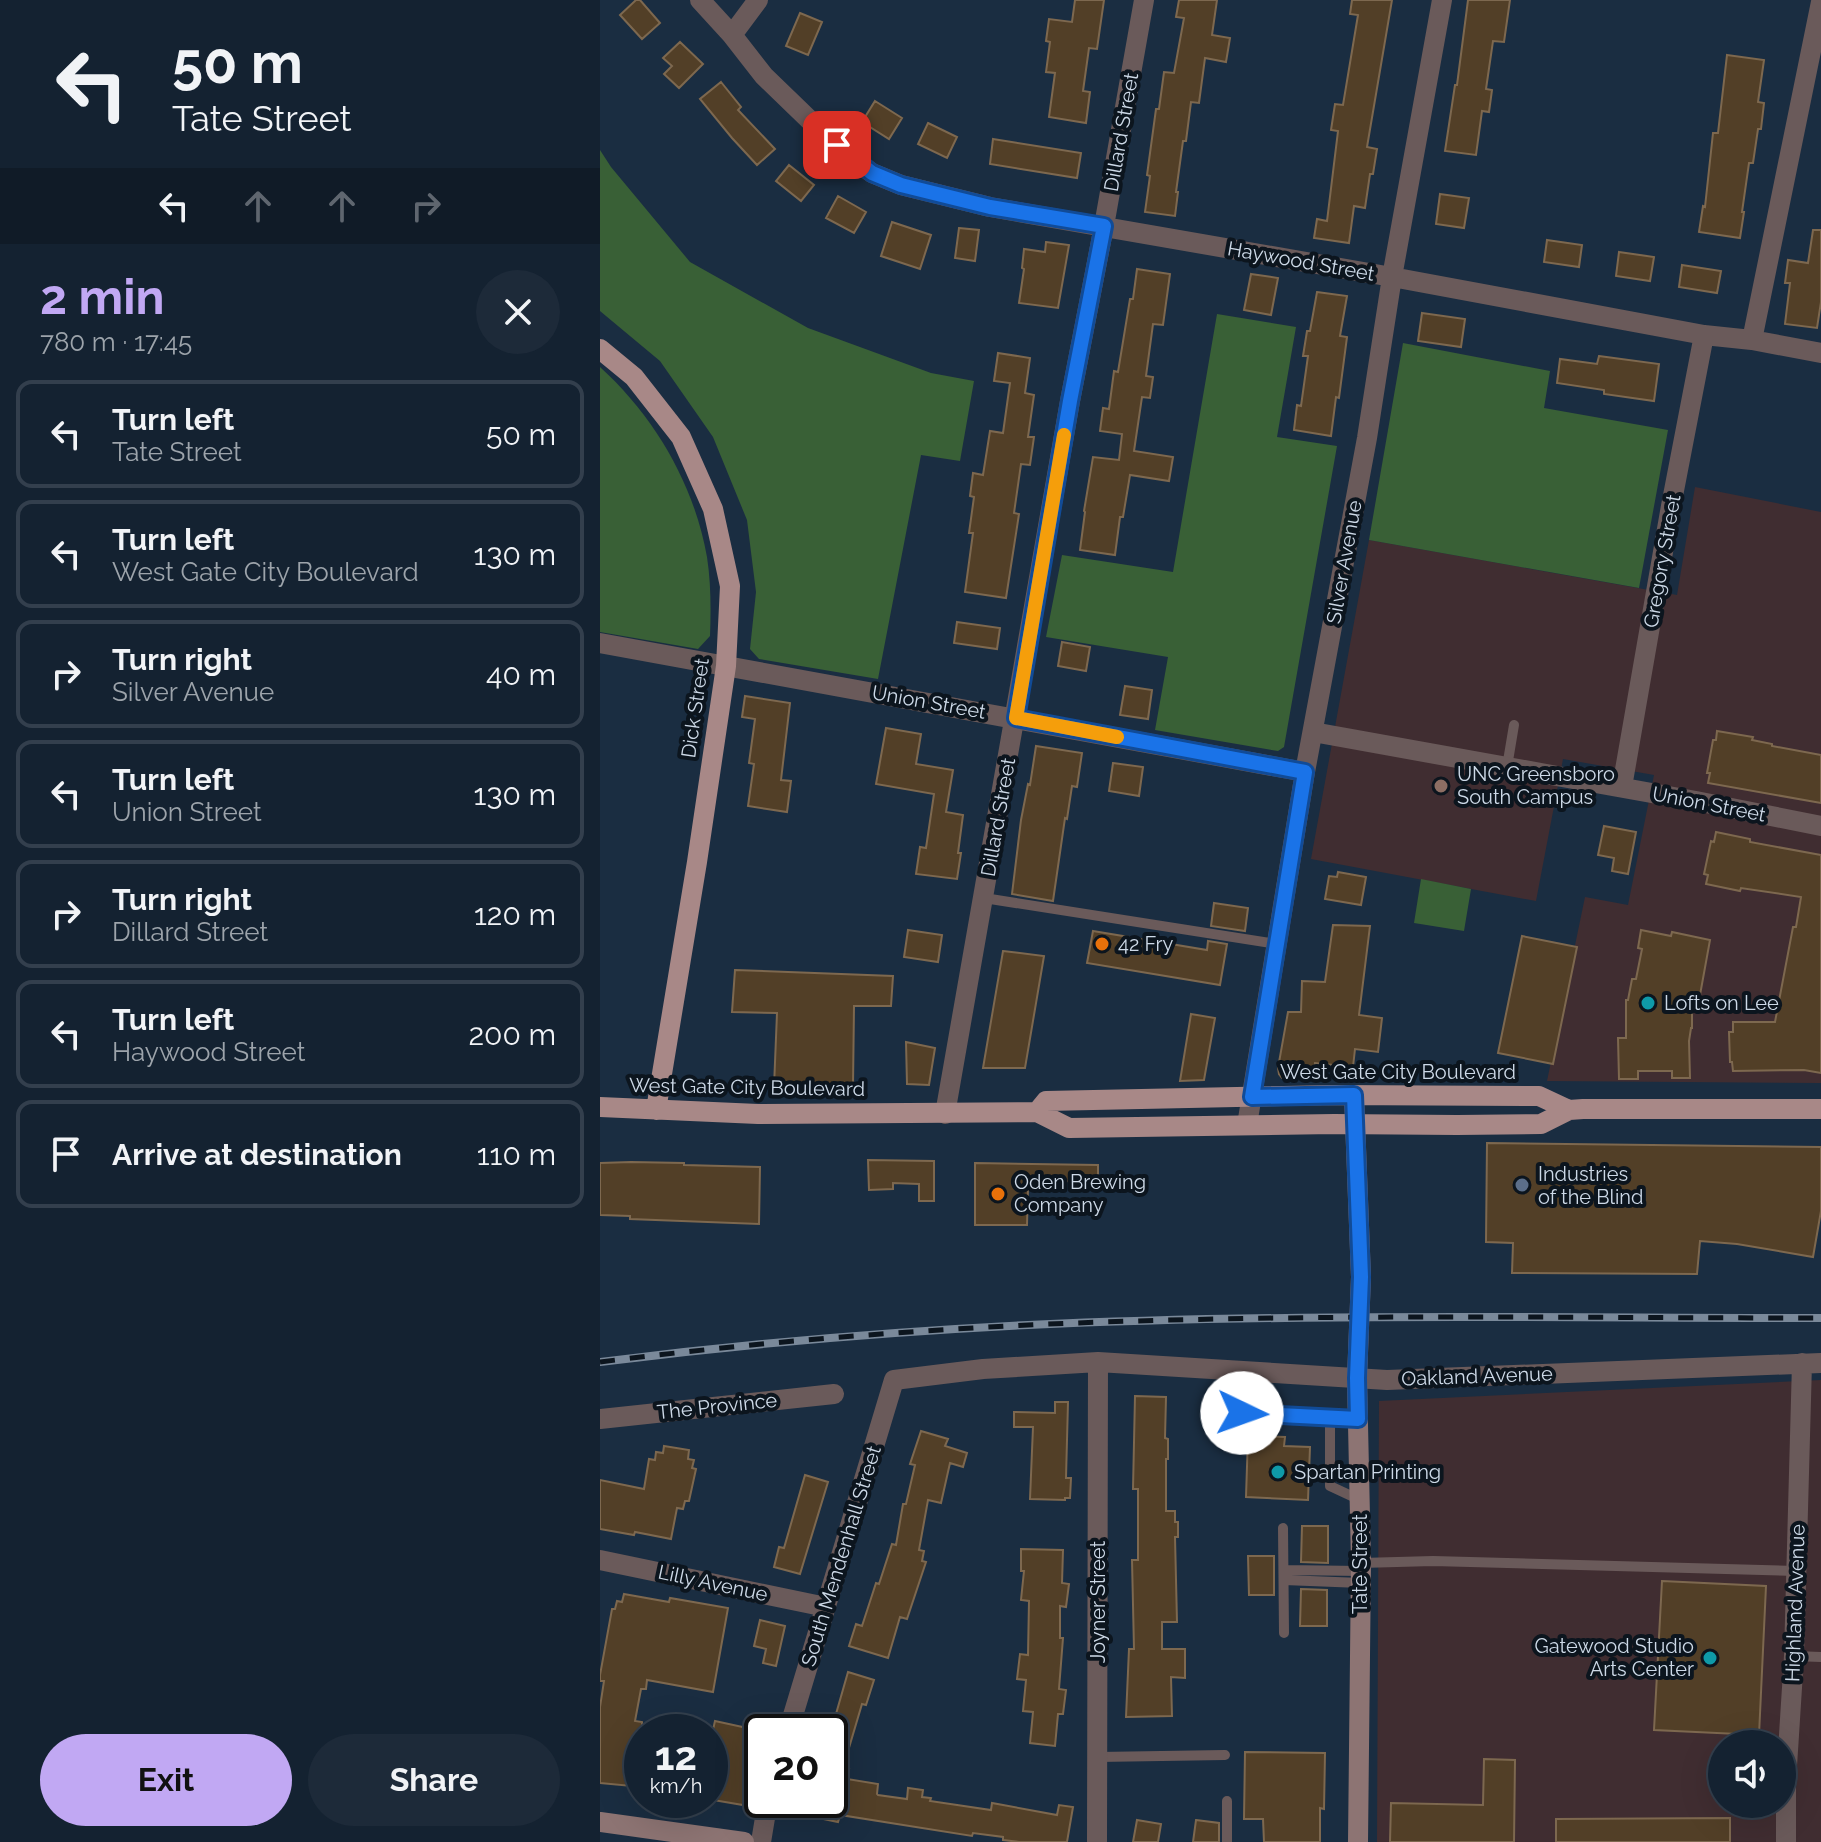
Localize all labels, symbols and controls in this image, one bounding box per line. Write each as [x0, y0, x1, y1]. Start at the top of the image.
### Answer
text: 50 m [172, 30, 303, 96]
icon: left [40, 32, 144, 136]
street label: Dillard Street [1099, 70, 1143, 193]
text: Tate Street [172, 97, 352, 139]
pin [803, 111, 871, 179]
icon: arrive [815, 123, 859, 167]
icon: left [152, 184, 196, 228]
icon: ahead [236, 184, 280, 228]
icon: ahead [320, 184, 364, 228]
icon: right [404, 184, 448, 228]
street label: Haywood Street [1226, 236, 1377, 286]
text: 2 min [40, 269, 165, 325]
button: close [476, 270, 560, 354]
text: 780 m · 17:45 [40, 327, 192, 357]
text: Turn left [112, 402, 234, 437]
icon: left [44, 412, 88, 456]
text: 50 m [486, 417, 556, 452]
text: Tate Street [112, 437, 242, 467]
street label: Gregory Street [1638, 492, 1686, 630]
street label: Silver Avenue [1321, 498, 1367, 626]
text: Turn left [112, 522, 234, 557]
icon: left [44, 532, 88, 576]
text: 130 m [474, 537, 556, 572]
text: West Gate City Boulevard [112, 557, 419, 587]
text: Turn right [112, 642, 252, 677]
icon: right [44, 652, 88, 696]
street label: Dick Street [676, 656, 714, 760]
text: 40 m [486, 657, 556, 692]
text: Silver Avenue [112, 677, 274, 707]
street label: Union Street [870, 680, 988, 724]
street label: Dillard Street [976, 755, 1020, 878]
text: Turn left [112, 762, 234, 797]
place label: UNC Greensboro South Campus [1457, 762, 1615, 809]
icon: left [44, 772, 88, 816]
text: 130 m [474, 777, 556, 812]
marker: UNC Greensboro South Campus [1432, 777, 1450, 795]
street label: Union Street [1650, 781, 1768, 827]
text: Union Street [112, 797, 262, 827]
text: Turn right [112, 882, 252, 917]
icon: right [44, 892, 88, 936]
text: 120 m [474, 897, 556, 932]
text: Dillard Street [112, 917, 268, 947]
place label: 42 Fry [1118, 932, 1173, 956]
marker: 42 Fry [1093, 935, 1111, 953]
place label: Lofts on Lee [1664, 991, 1779, 1015]
marker: Lofts on Lee [1639, 994, 1657, 1012]
text: Turn left [112, 1002, 234, 1037]
icon: left [44, 1012, 88, 1056]
text: 200 m [468, 1017, 556, 1052]
text: Haywood Street [112, 1037, 305, 1067]
street label: West Gate City Boulevard [1280, 1060, 1516, 1084]
street label: West Gate City Boulevard [629, 1073, 865, 1101]
icon: arrive [44, 1132, 88, 1176]
text: Arrive at destination [112, 1137, 402, 1172]
text: 110 m [477, 1137, 556, 1172]
place label: Industries of the Blind [1538, 1162, 1643, 1209]
place label: Oden Brewing Company [1014, 1170, 1146, 1217]
marker: Industries of the Blind [1513, 1176, 1531, 1194]
marker: Oden Brewing Company [989, 1185, 1007, 1203]
street label: Oakland Avenue [1401, 1361, 1553, 1391]
position arrow [1200, 1371, 1284, 1455]
street label: The Province [656, 1388, 779, 1424]
street label: South Mendenhall Street [796, 1443, 886, 1669]
place label: Spartan Printing [1294, 1460, 1441, 1484]
marker: Spartan Printing [1269, 1463, 1287, 1481]
street label: Tate Street [1348, 1514, 1372, 1614]
street label: Highland Avenue [1780, 1523, 1810, 1682]
street label: Joyner Street [1086, 1541, 1110, 1663]
street label: Lilly Avenue [656, 1560, 770, 1606]
place label: Gatewood Studio Arts Center [1534, 1634, 1694, 1681]
marker: Gatewood Studio Arts Center [1701, 1649, 1719, 1667]
speed limit sign: 20 [744, 1714, 848, 1818]
map controls [1708, 1730, 1796, 1818]
button: sound [1708, 1730, 1796, 1818]
text: 12 [655, 1732, 697, 1779]
button: Exit [40, 1734, 292, 1826]
button: Share [308, 1734, 560, 1826]
text: km/h [650, 1774, 702, 1798]

